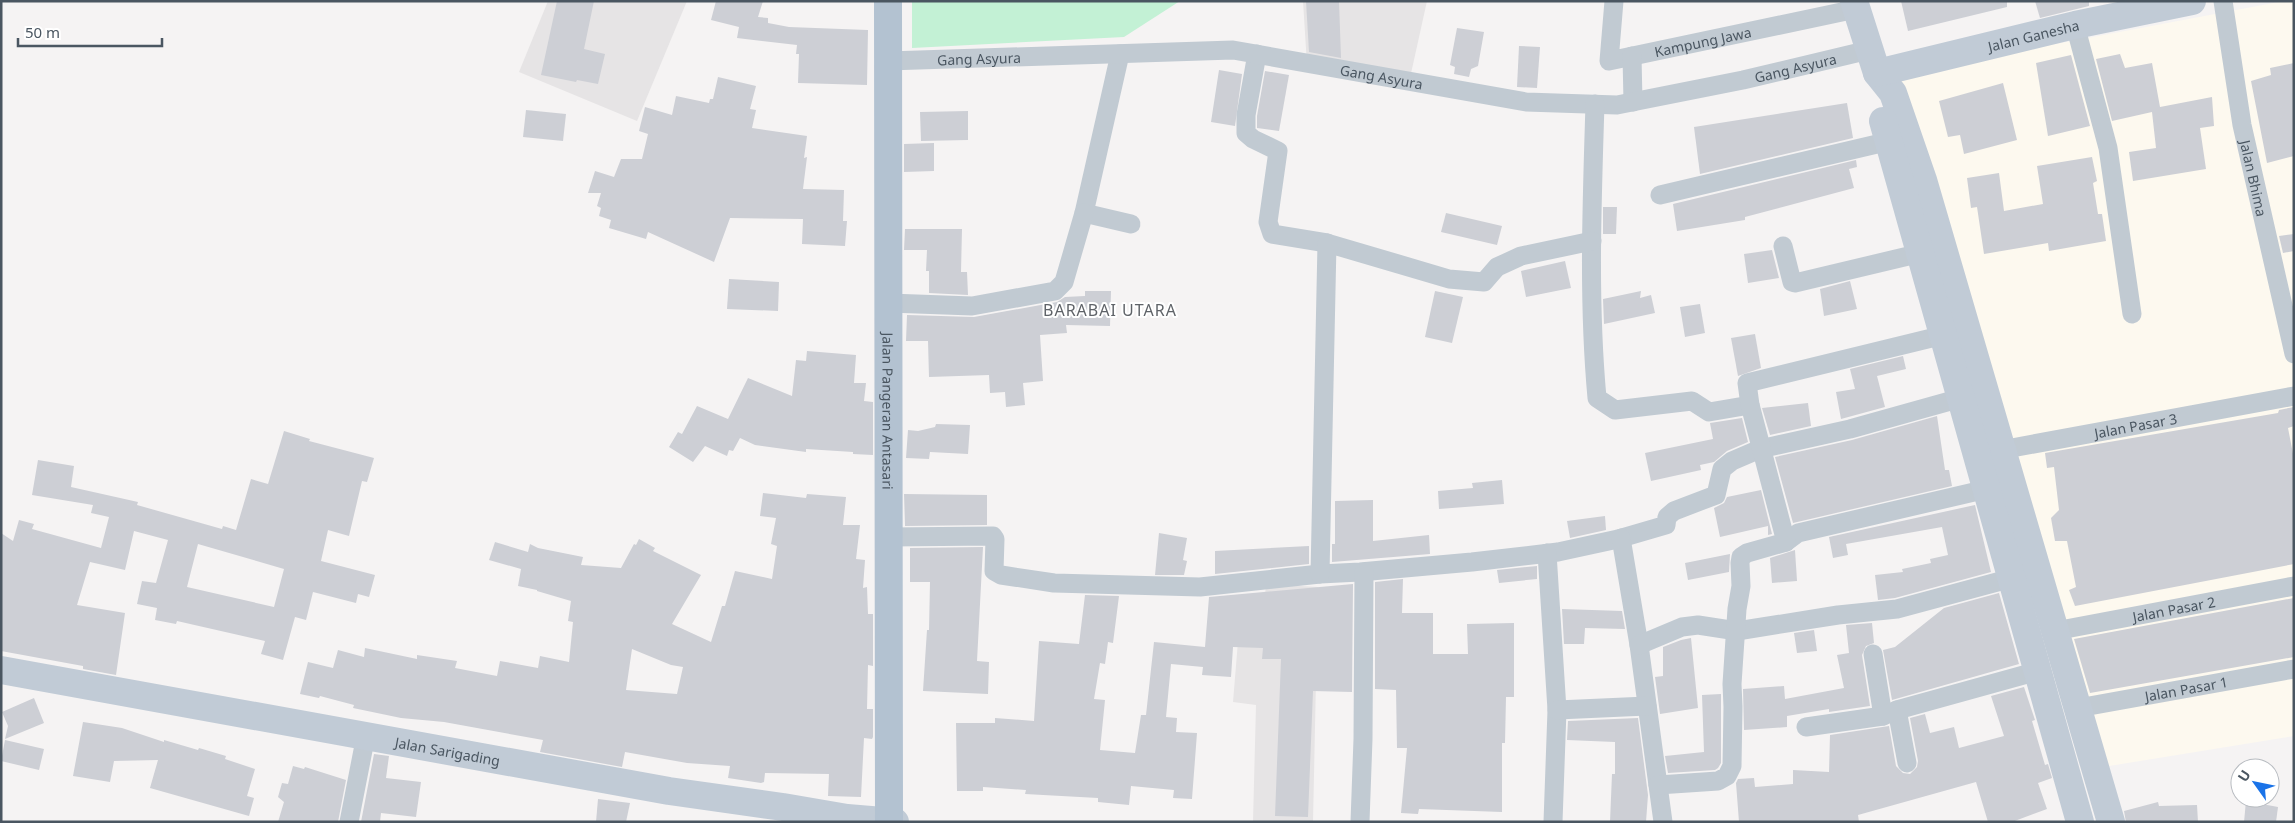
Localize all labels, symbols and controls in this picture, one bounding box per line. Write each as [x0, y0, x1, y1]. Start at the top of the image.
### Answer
scale bar [18, 15, 161, 47]
street label: Jalan Ganesha [1984, 15, 2081, 56]
text: 50 m [25, 22, 60, 42]
street label: Kampung Jawa [1653, 22, 1753, 61]
street label: Gang Asyura [937, 47, 1021, 69]
street label: Gang Asyura [1752, 49, 1838, 87]
street label: Gang Asyura [1339, 60, 1424, 93]
street label: Jalan Bhima [2236, 136, 2272, 218]
district label: BARABAI UTARA [1043, 299, 1177, 321]
street label: Jalan Pangeran Antasari [879, 330, 898, 490]
street label: Jalan Pasar 3 [2091, 408, 2179, 442]
street label: Jalan Pasar 2 [2129, 592, 2217, 626]
street label: Jalan Pasar 1 [2141, 672, 2229, 706]
street label: Jalan Sarigading [392, 732, 502, 770]
north arrow [2230, 758, 2280, 808]
text: U [2233, 766, 2255, 785]

